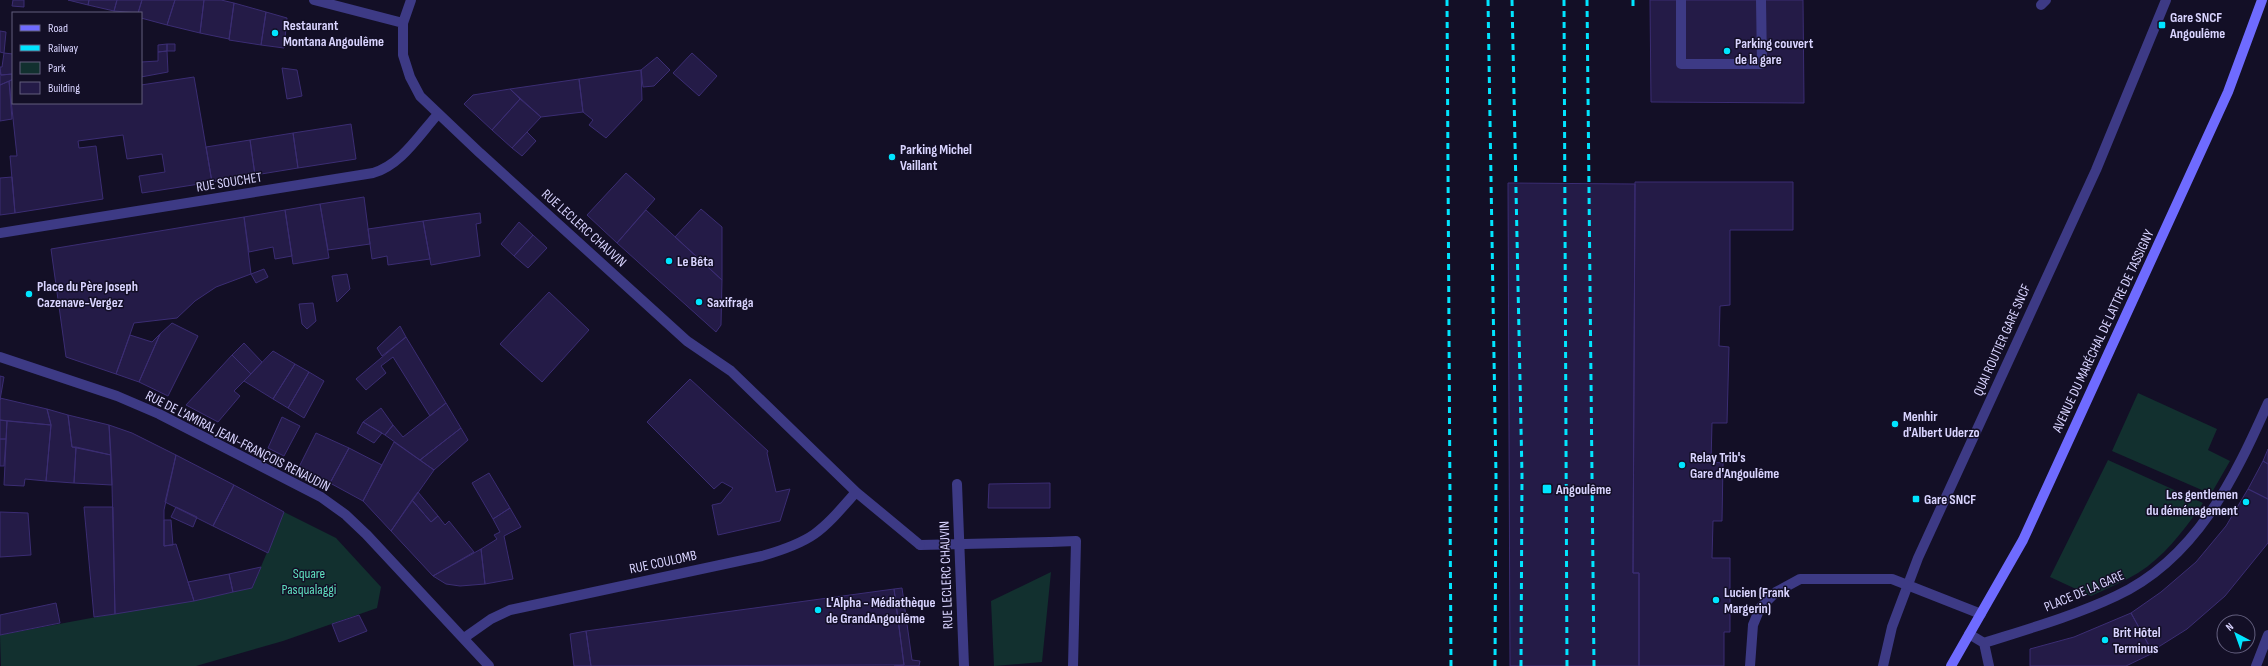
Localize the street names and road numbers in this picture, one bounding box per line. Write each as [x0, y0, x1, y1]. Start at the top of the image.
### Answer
street label: RUE SOUCHET [195, 168, 263, 196]
street label: RUE LECLERC CHAUVIN [538, 185, 630, 271]
street label: AVENUE DU MARÉCHAL DE LATTRE DE TASSIGNY [2048, 227, 2158, 436]
street label: QUAI ROUTIER GARE SNCF [1970, 281, 2035, 399]
street label: RUE DE L'AMIRAL JEAN-FRANÇOIS RENAUDIN [143, 387, 333, 495]
street label: RUE LECLERC CHAUVIN [936, 521, 956, 629]
street label: RUE COULOMB [628, 547, 698, 577]
street label: PLACE DE LA GARE [2041, 566, 2127, 616]

